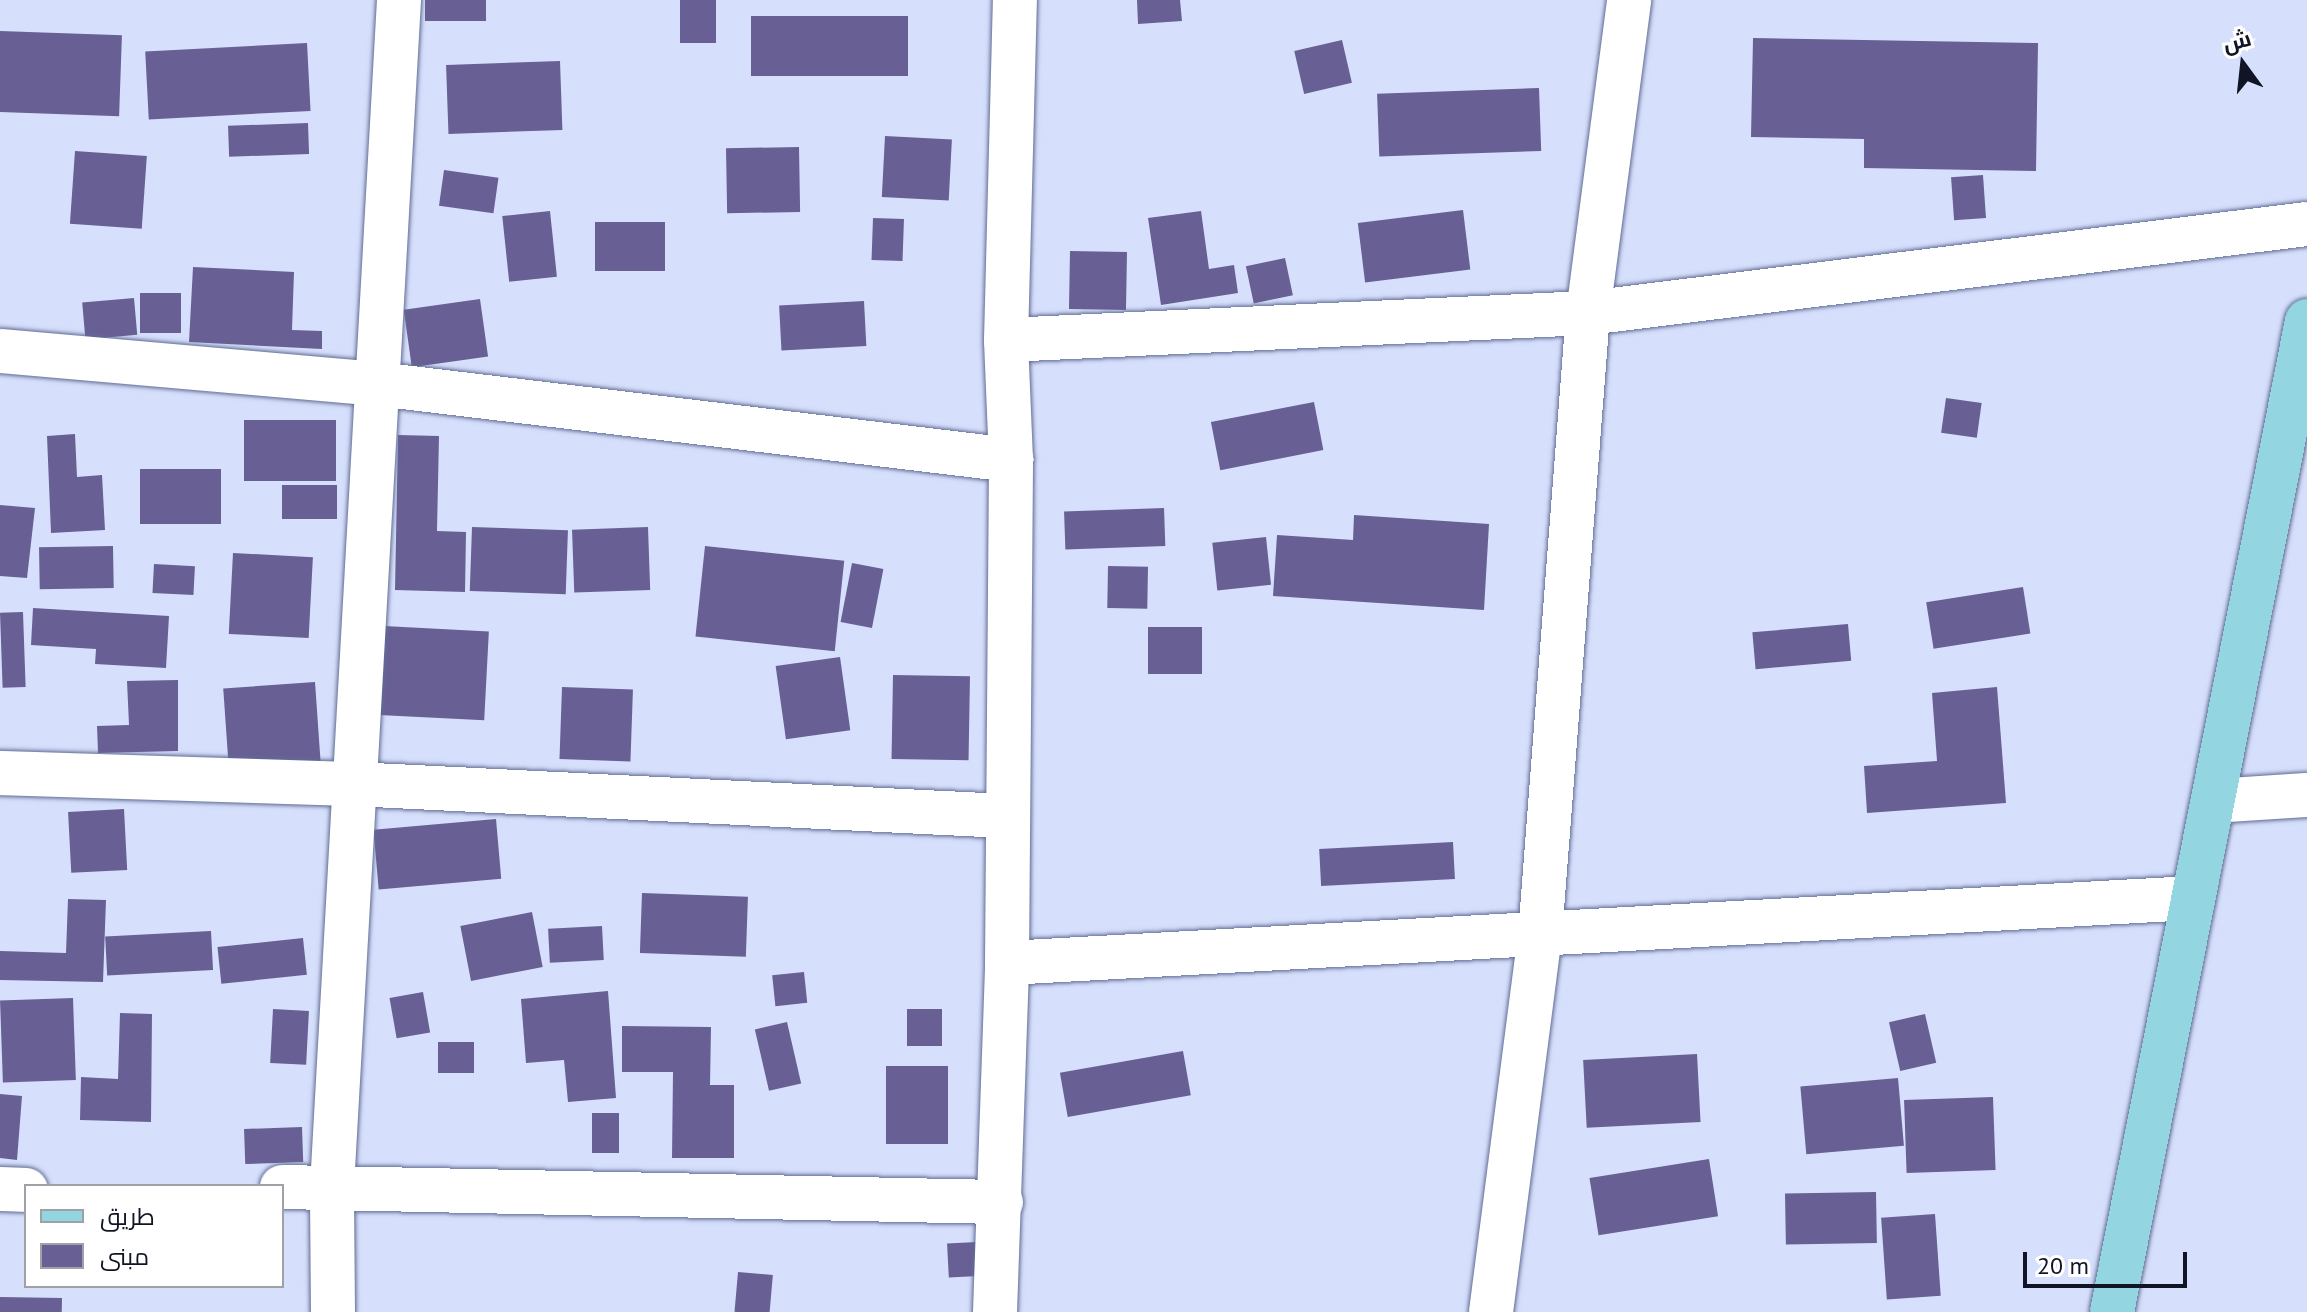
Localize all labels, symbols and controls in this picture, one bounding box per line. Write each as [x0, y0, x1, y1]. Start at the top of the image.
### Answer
north arrow [2203, 24, 2283, 104]
text: ش [2220, 24, 2254, 58]
legend [24, 1184, 284, 1288]
text: طريق [100, 1201, 155, 1232]
scale bar [2027, 1236, 2191, 1286]
text: مبنى [100, 1241, 149, 1272]
text: 20 m [2037, 1250, 2089, 1281]

